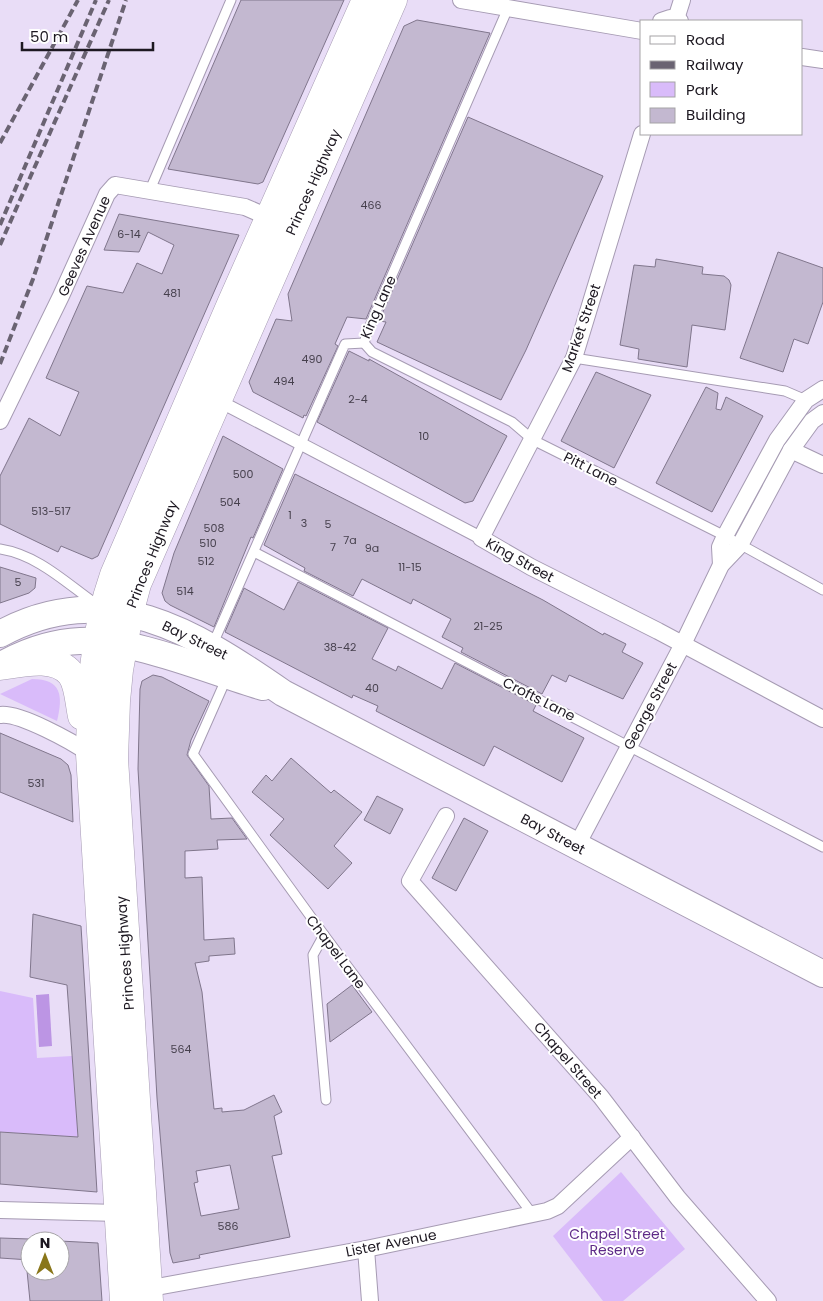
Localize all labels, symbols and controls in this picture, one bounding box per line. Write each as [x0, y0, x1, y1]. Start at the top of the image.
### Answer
scale bar [22, 20, 154, 52]
legend [640, 20, 803, 135]
text: 50 m [30, 26, 68, 47]
text: Road [686, 29, 725, 50]
text: Railway [686, 54, 744, 75]
text: Park [686, 79, 718, 100]
text: Building [686, 104, 746, 125]
street label: Princes Highway [281, 126, 345, 238]
street label: Geeves Avenue [53, 192, 115, 300]
house number: 466 [361, 197, 381, 213]
house number: 6-14 [117, 226, 141, 242]
street label: King Lane [355, 272, 401, 342]
street label: Market Street [556, 281, 606, 375]
house number: 481 [163, 285, 181, 301]
house number: 490 [302, 351, 322, 367]
house number: 494 [274, 373, 294, 389]
house number: 2-4 [348, 391, 368, 407]
house number: 10 [419, 428, 429, 444]
street label: Pitt Lane [560, 447, 622, 491]
house number: 500 [233, 466, 253, 482]
house number: 504 [220, 494, 240, 510]
street label: Princes Highway [121, 497, 183, 611]
house number: 513-517 [31, 503, 71, 519]
house number: 1 [288, 507, 292, 523]
house number: 3 [301, 515, 307, 531]
house number: 5 [325, 516, 332, 532]
house number: 508 [204, 520, 224, 536]
house number: 7a [343, 532, 357, 548]
street label: King Street [482, 533, 558, 587]
house number: 510 [199, 535, 217, 551]
house number: 7 [330, 539, 336, 555]
house number: 9a [365, 540, 379, 556]
house number: 512 [198, 553, 214, 569]
house number: 11-15 [398, 559, 422, 575]
house number: 5 [15, 574, 22, 590]
house number: 514 [176, 583, 194, 599]
street label: Bay Street [159, 616, 231, 664]
house number: 21-25 [473, 618, 503, 634]
house number: 38-42 [324, 639, 356, 655]
street label: George Street [618, 659, 682, 753]
street label: Crofts Lane [499, 672, 579, 726]
house number: 40 [365, 680, 379, 696]
house number: 531 [28, 775, 44, 791]
street label: Bay Street [517, 809, 589, 859]
street label: Princes Highway [111, 895, 139, 1011]
street label: Chapel Lane [302, 911, 371, 993]
street label: Chapel Street [529, 1017, 607, 1103]
house number: 564 [171, 1041, 191, 1057]
house number: 586 [218, 1218, 238, 1234]
street label: Lister Avenue [344, 1224, 438, 1262]
park label: Chapel Street Reserve [569, 1224, 665, 1260]
north arrow [20, 1231, 70, 1281]
text: N [40, 1233, 50, 1253]

